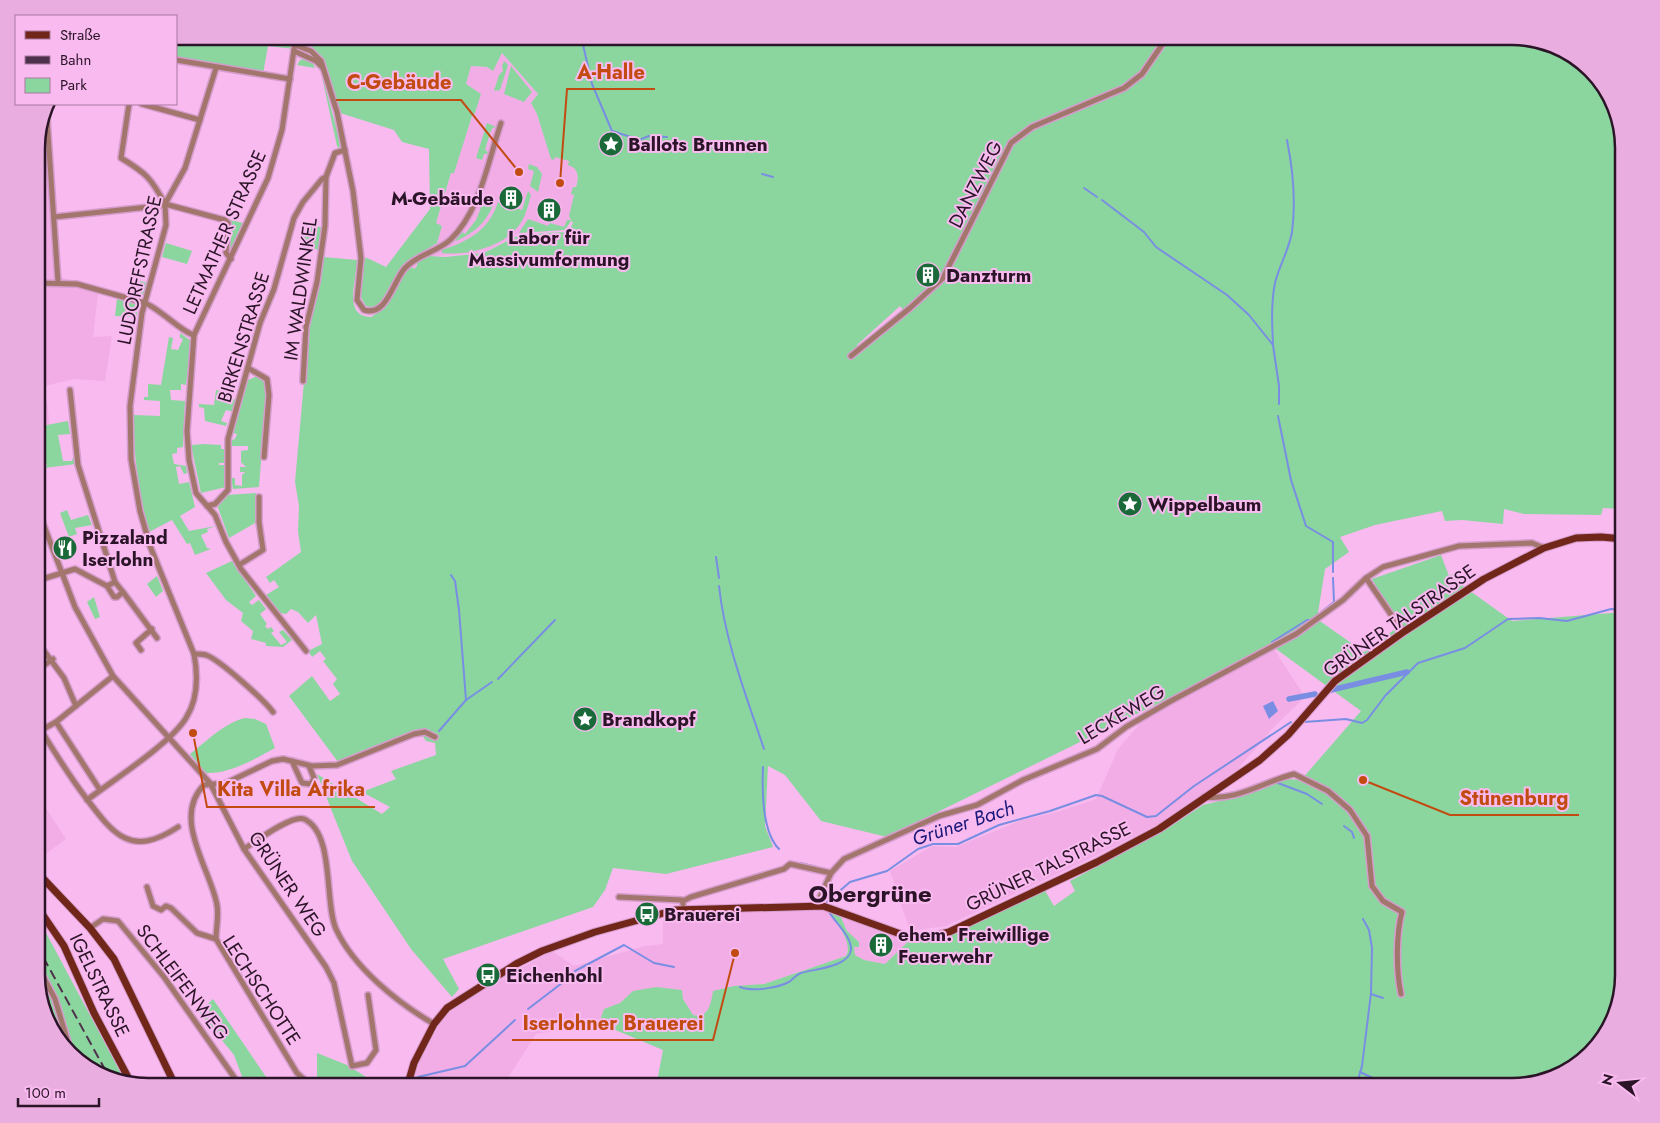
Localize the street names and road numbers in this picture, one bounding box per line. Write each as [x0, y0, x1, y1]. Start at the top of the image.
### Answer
street label: DANZWEG [942, 136, 1009, 232]
street label: LETMATHER STRASSE [176, 146, 273, 319]
street label: LUDORFFSTRASSE [111, 193, 168, 347]
street label: IM WALDWINKEL [277, 215, 324, 362]
street label: BIRKENSTRASSE [211, 268, 276, 406]
street label: GRÜNER TALSTRASSE [1318, 558, 1481, 683]
street label: LECKEWEG [1073, 678, 1170, 751]
street label: GRÜNER TALSTRASSE [961, 815, 1135, 918]
street label: GRÜNER WEG [242, 826, 333, 943]
street label: SCHLEIFENWEG [130, 919, 235, 1046]
street label: IGELSTRASSE [63, 929, 136, 1042]
street label: LECHSCHOTTE [216, 930, 307, 1050]

